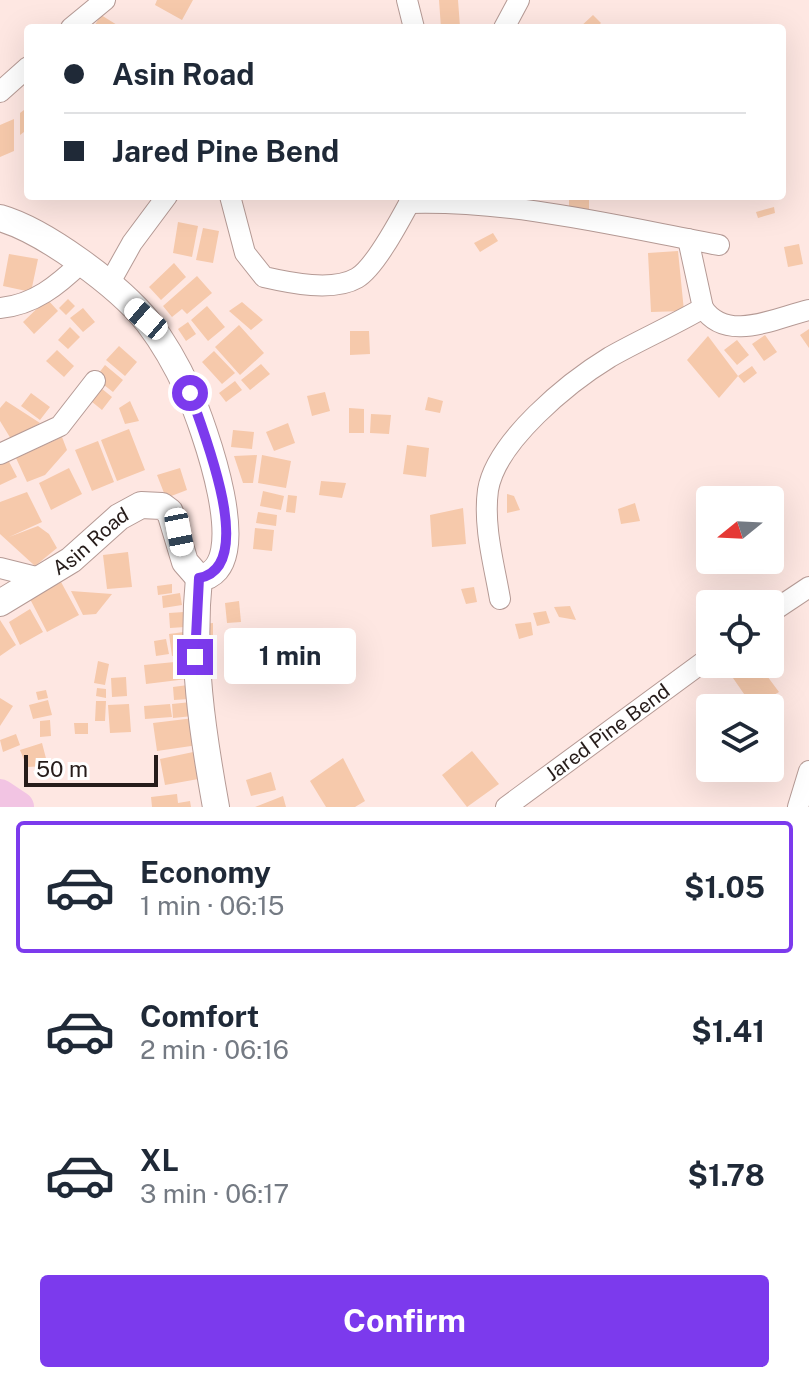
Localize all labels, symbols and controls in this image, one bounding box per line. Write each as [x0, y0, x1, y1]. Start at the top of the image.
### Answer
text: Asin Road [112, 56, 255, 92]
text: Jared Pine Bend [112, 133, 339, 169]
car [120, 294, 172, 344]
route start [172, 375, 208, 411]
north arrow [696, 486, 784, 574]
map controls [696, 486, 784, 782]
street label: Asin Road [48, 502, 133, 580]
car [163, 506, 195, 558]
button: locate [696, 590, 784, 678]
callout: 1 min [223, 629, 355, 685]
route end [177, 639, 213, 675]
text: 1 min [259, 640, 321, 671]
street label: Jared Pine Bend [541, 679, 674, 786]
button: layers [696, 694, 784, 782]
scale bar [24, 751, 158, 787]
text: 50 m [36, 756, 88, 782]
icon: car [44, 851, 116, 923]
text: Economy [140, 854, 271, 890]
text: $1.05 [684, 869, 765, 905]
text: 1 min · 06:15 [140, 890, 284, 921]
icon: car [44, 995, 116, 1067]
text: Comfort [140, 998, 259, 1034]
text: $1.41 [691, 1013, 765, 1049]
text: 2 min · 06:16 [140, 1034, 289, 1065]
icon: car [44, 1139, 116, 1211]
text: XL [140, 1142, 179, 1178]
text: $1.78 [687, 1157, 765, 1193]
text: 3 min · 06:17 [140, 1178, 289, 1209]
button: Confirm [40, 1275, 769, 1367]

